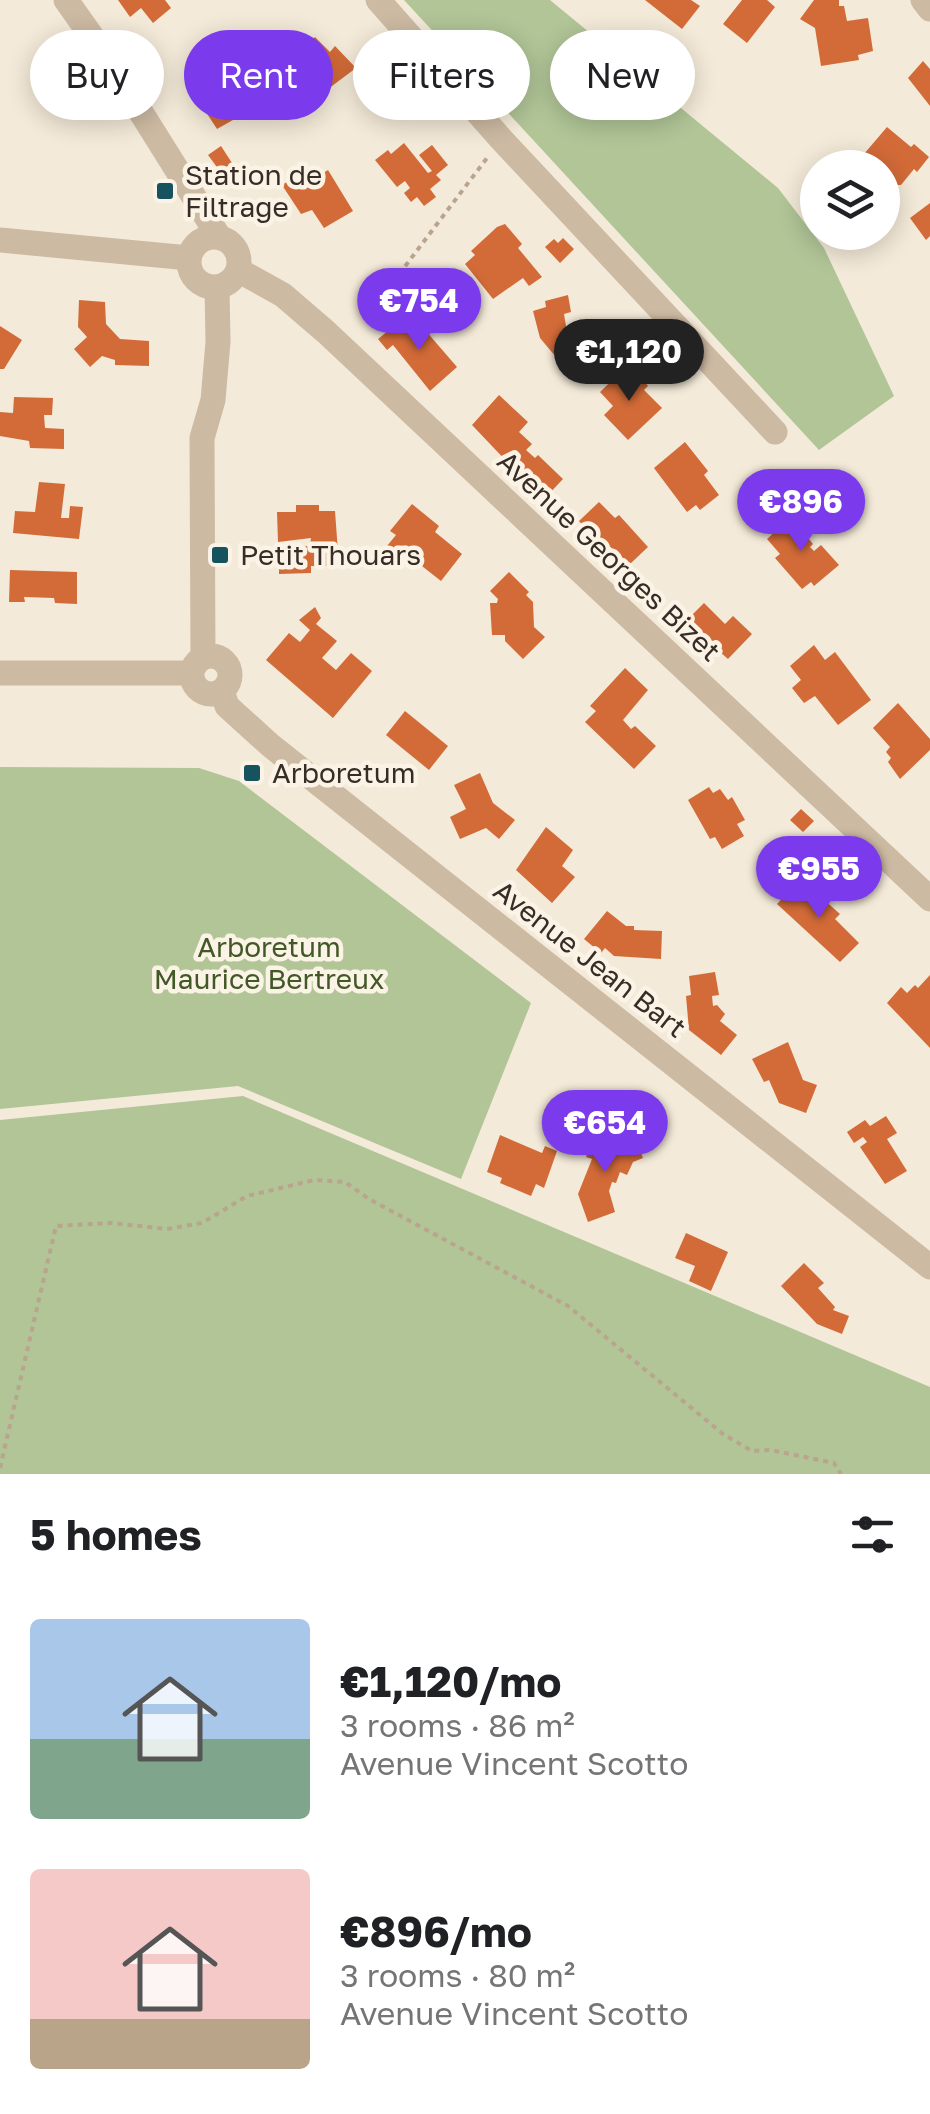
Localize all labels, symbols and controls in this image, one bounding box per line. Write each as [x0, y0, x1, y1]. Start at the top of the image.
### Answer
chip: Buy [30, 30, 164, 120]
chip: Rent [184, 30, 333, 120]
chip: Filters [353, 30, 530, 120]
chip: New [550, 30, 695, 120]
map controls [800, 150, 900, 250]
button: layers [800, 150, 900, 250]
place label: Station de Filtrage [185, 158, 322, 223]
marker: Station de Filtrage [154, 180, 176, 202]
pin: €754 [360, 268, 478, 353]
text: €754 [379, 281, 459, 319]
pin: €1,120 [548, 319, 710, 404]
text: €1,120 [576, 332, 682, 370]
street label: Avenue Georges Bizet [491, 444, 728, 667]
pin: €896 [742, 469, 860, 554]
text: €896 [759, 482, 843, 520]
place label: Petit Thouars [240, 538, 421, 571]
marker: Petit Thouars [209, 544, 231, 566]
place label: Arboretum [272, 756, 416, 789]
marker: Arboretum [241, 762, 263, 784]
pin: €955 [760, 836, 878, 921]
text: €955 [778, 849, 860, 887]
street label: Avenue Jean Bart [488, 873, 693, 1044]
park label: Arboretum Maurice Bertreux [154, 930, 384, 995]
pin: €654 [546, 1090, 664, 1175]
text: €654 [564, 1103, 646, 1141]
icon: filters [845, 1507, 900, 1562]
text: 5 homes [30, 1509, 202, 1559]
text: €1,120/mo [340, 1656, 561, 1706]
icon: home [110, 1659, 230, 1779]
text: 3 rooms · 86 m² [340, 1706, 575, 1744]
text: Avenue Vincent Scotto [340, 1744, 688, 1782]
text: €896/mo [340, 1906, 532, 1956]
icon: home [110, 1909, 230, 2029]
text: 3 rooms · 80 m² [340, 1956, 575, 1994]
text: Avenue Vincent Scotto [340, 1994, 688, 2032]

